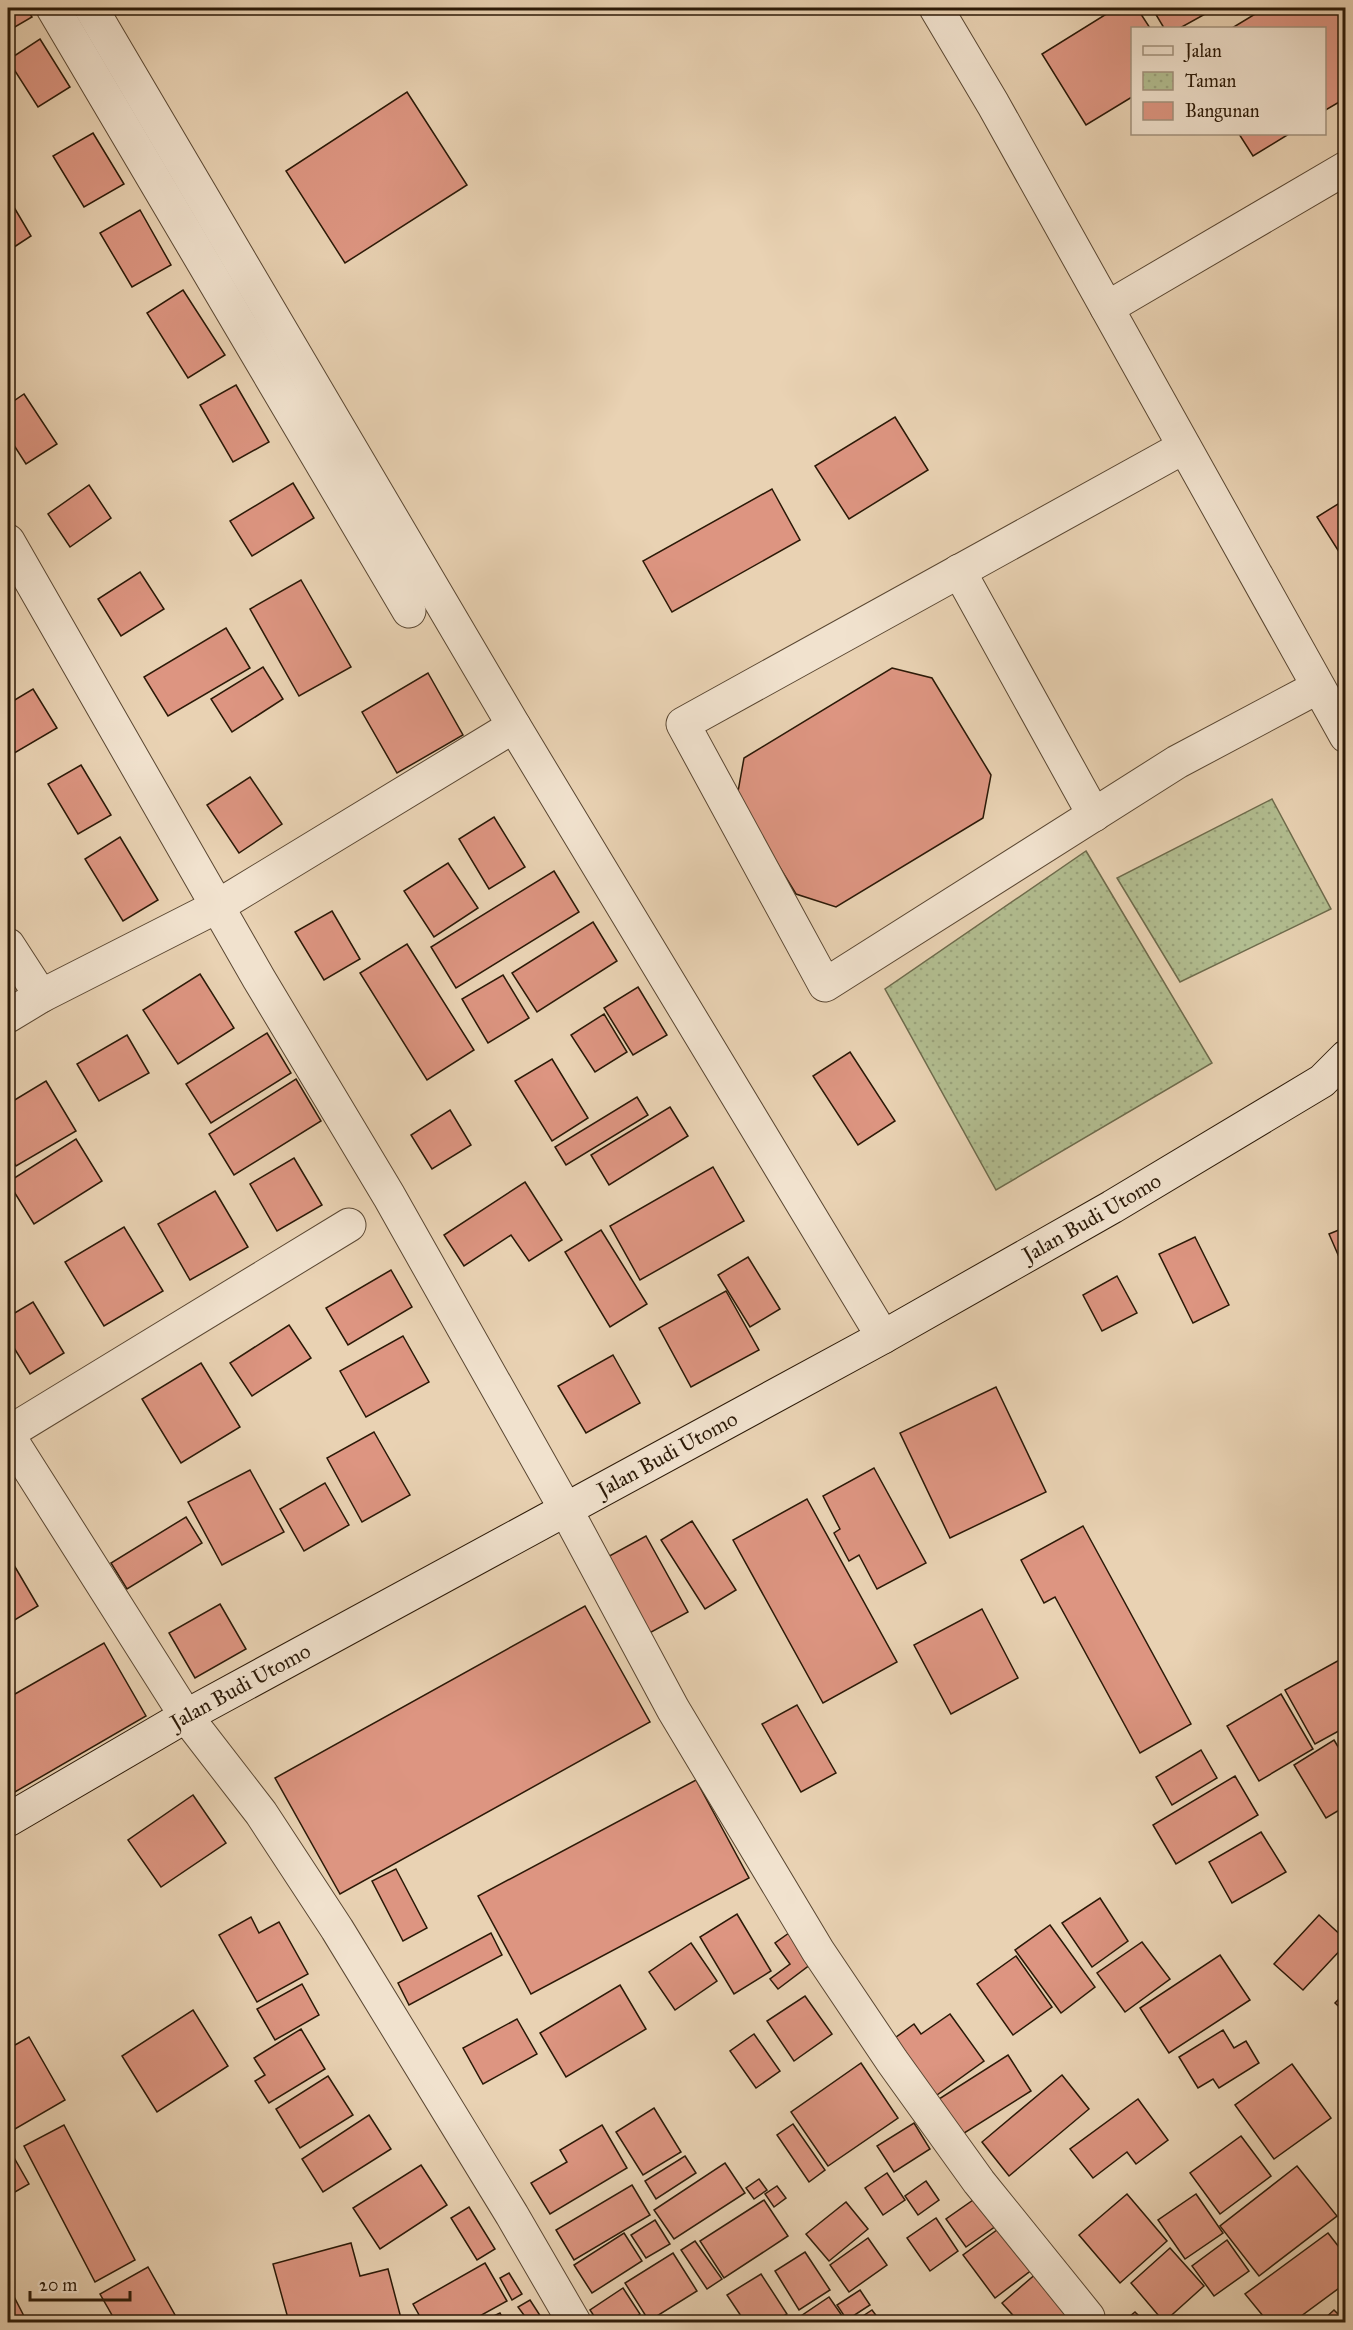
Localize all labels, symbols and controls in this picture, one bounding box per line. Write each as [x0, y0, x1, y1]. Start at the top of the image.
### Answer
legend [1131, 27, 1326, 135]
text: Jalan [1183, 40, 1222, 63]
text: Taman [1185, 70, 1237, 92]
text: Bangunan [1185, 100, 1260, 123]
street label: Jalan Budi Utomo [1016, 1167, 1166, 1269]
street label: Jalan Budi Utomo [591, 1406, 742, 1504]
street label: Jalan Budi Utomo [164, 1638, 315, 1736]
scale bar [30, 2264, 130, 2302]
text: 20 m [39, 2274, 77, 2296]

